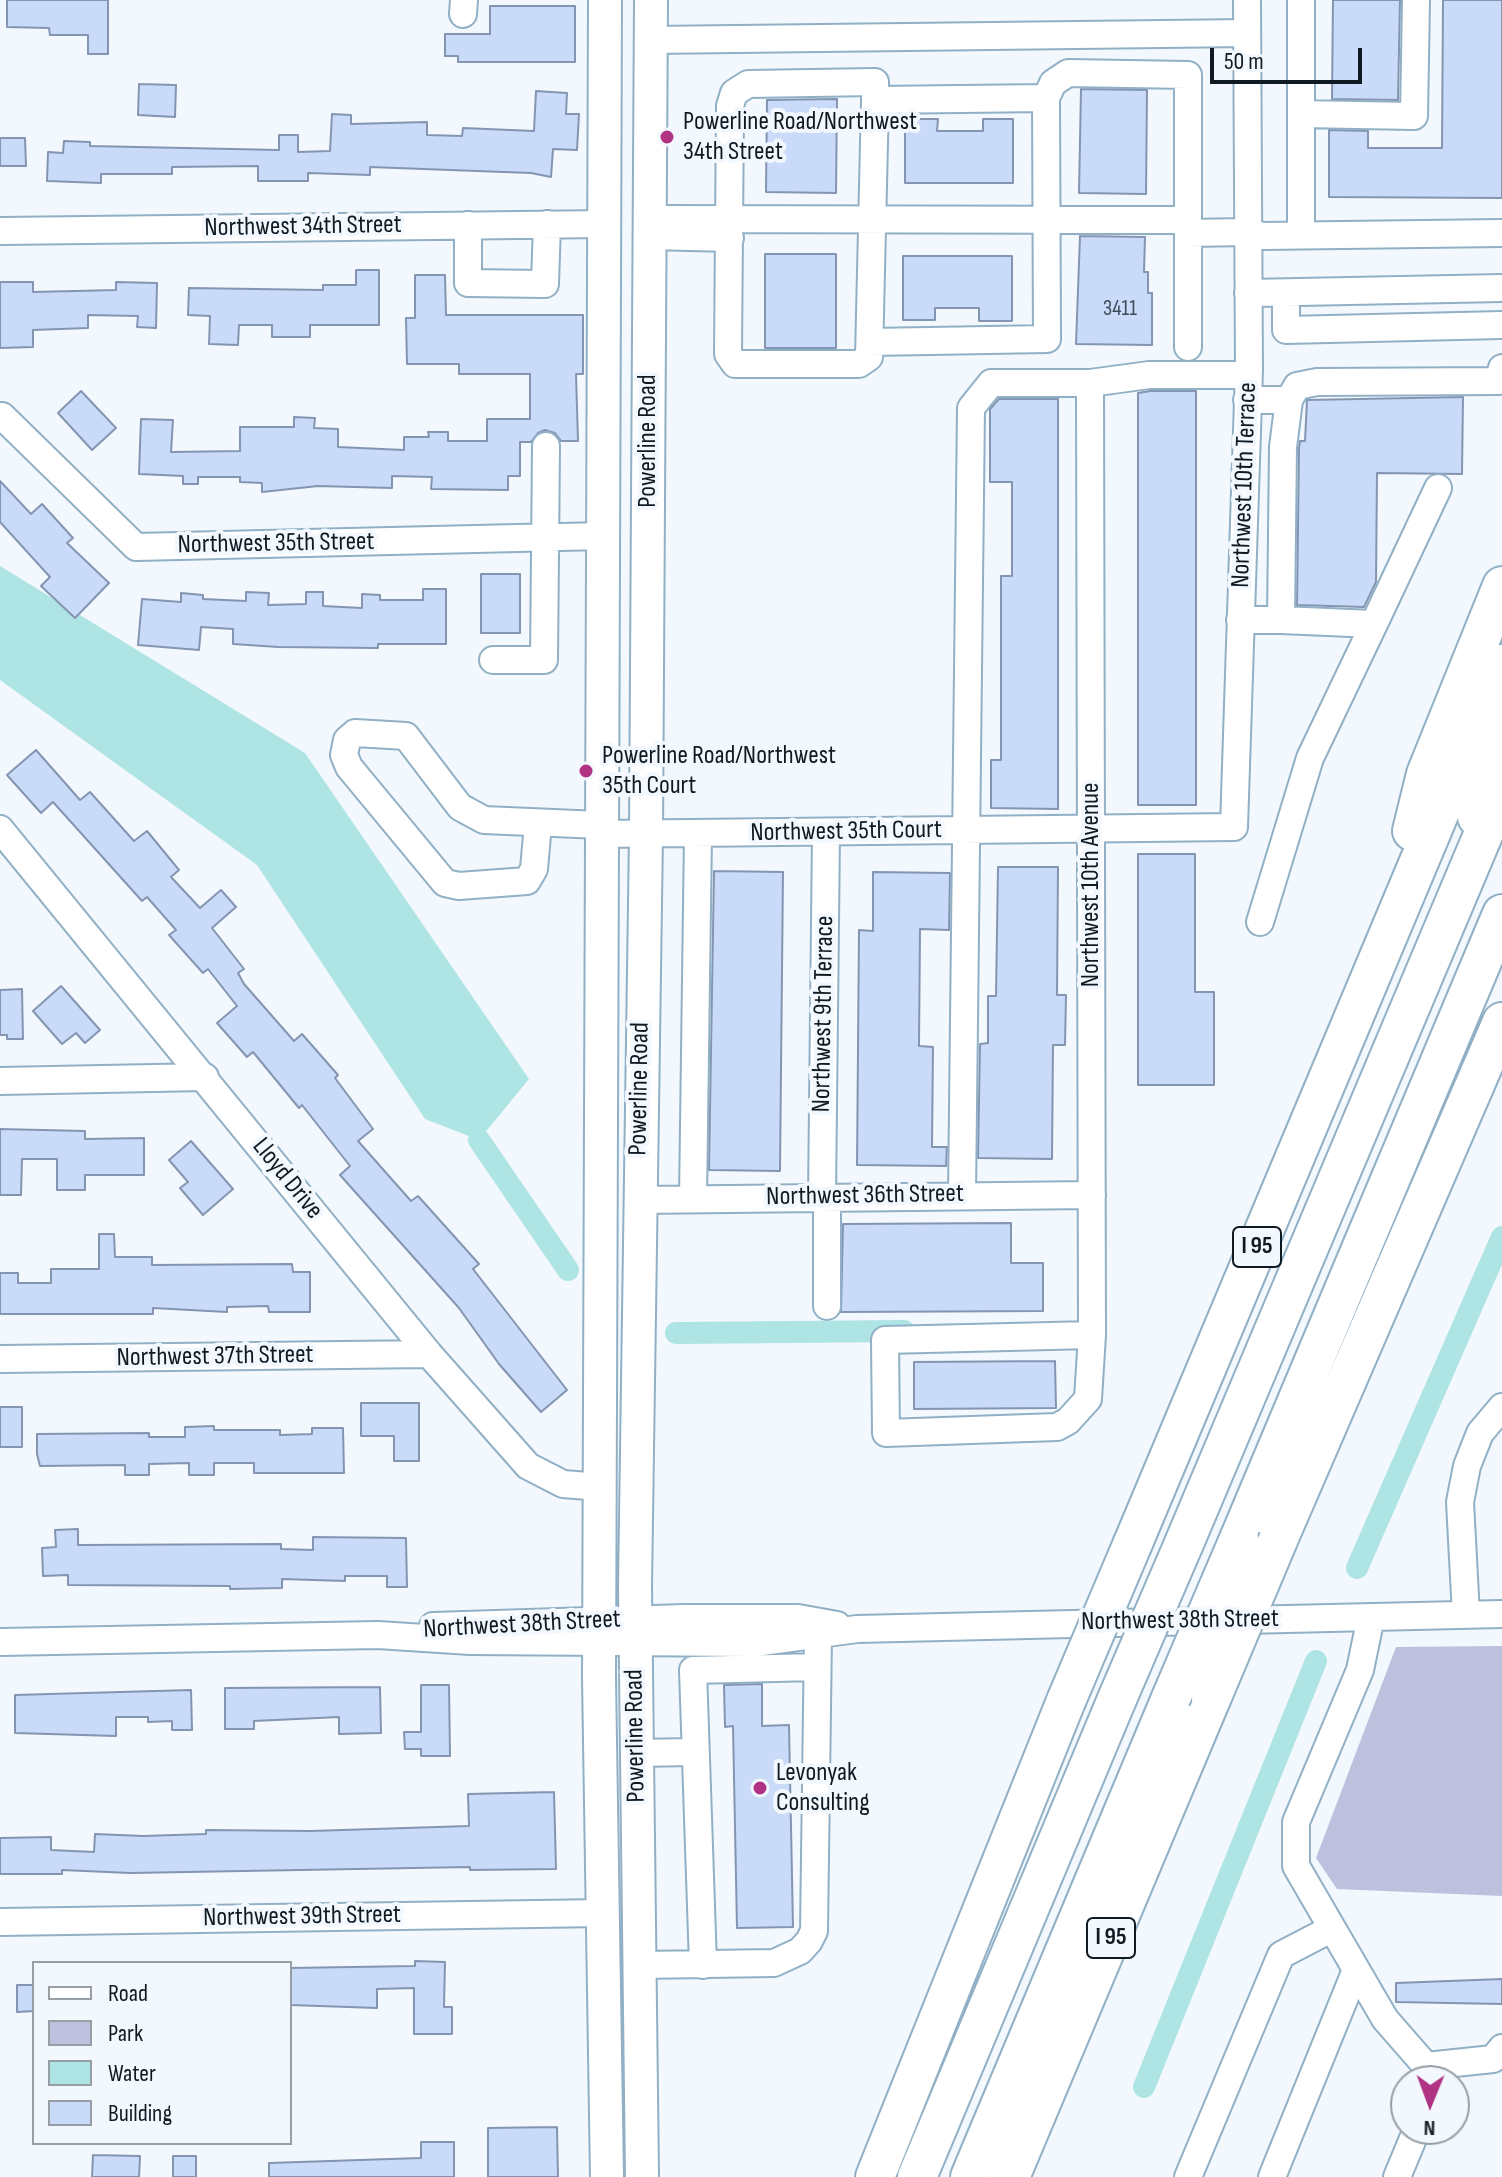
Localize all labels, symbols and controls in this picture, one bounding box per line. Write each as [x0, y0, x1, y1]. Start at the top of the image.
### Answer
scale bar [1214, 32, 1366, 82]
text: 50 m [1224, 47, 1264, 76]
place label: Powerline Road/Northwest 34th Street [683, 106, 917, 168]
marker: Powerline Road/Northwest 34th Street [658, 128, 676, 146]
street label: Northwest 34th Street [204, 210, 402, 244]
house number: 3411 [1103, 296, 1137, 322]
street label: Powerline Road [632, 374, 664, 508]
street label: Northwest 10th Terrace [1226, 382, 1264, 588]
street label: Northwest 35th Street [177, 527, 375, 561]
place label: Powerline Road/Northwest 35th Court [602, 740, 836, 802]
marker: Powerline Road/Northwest 35th Court [577, 762, 595, 780]
street label: Northwest 10th Avenue [1075, 783, 1107, 987]
street label: Northwest 35th Court [750, 815, 942, 849]
street label: Northwest 9th Terrace [807, 915, 841, 1113]
street label: Powerline Road [623, 1022, 657, 1156]
street label: Lloyd Drive [245, 1132, 329, 1226]
street label: Northwest 36th Street [766, 1179, 964, 1213]
road number: I 95 [1233, 1227, 1281, 1267]
street label: Northwest 37th Street [116, 1340, 314, 1374]
street label: Northwest 38th Street [423, 1604, 621, 1646]
street label: Northwest 38th Street [1081, 1604, 1279, 1638]
street label: Powerline Road [619, 1669, 653, 1803]
place label: Levonyak Consulting [776, 1757, 870, 1818]
marker: Levonyak Consulting [751, 1779, 769, 1797]
street label: Northwest 39th Street [203, 1900, 401, 1934]
road number: I 95 [1087, 1918, 1135, 1958]
legend [32, 1961, 292, 2145]
text: Road [108, 1979, 148, 2008]
text: Park [108, 2019, 143, 2048]
text: Water [108, 2059, 156, 2088]
north arrow [1390, 2065, 1470, 2145]
text: Building [108, 2099, 172, 2128]
text: N [1423, 2114, 1436, 2141]

